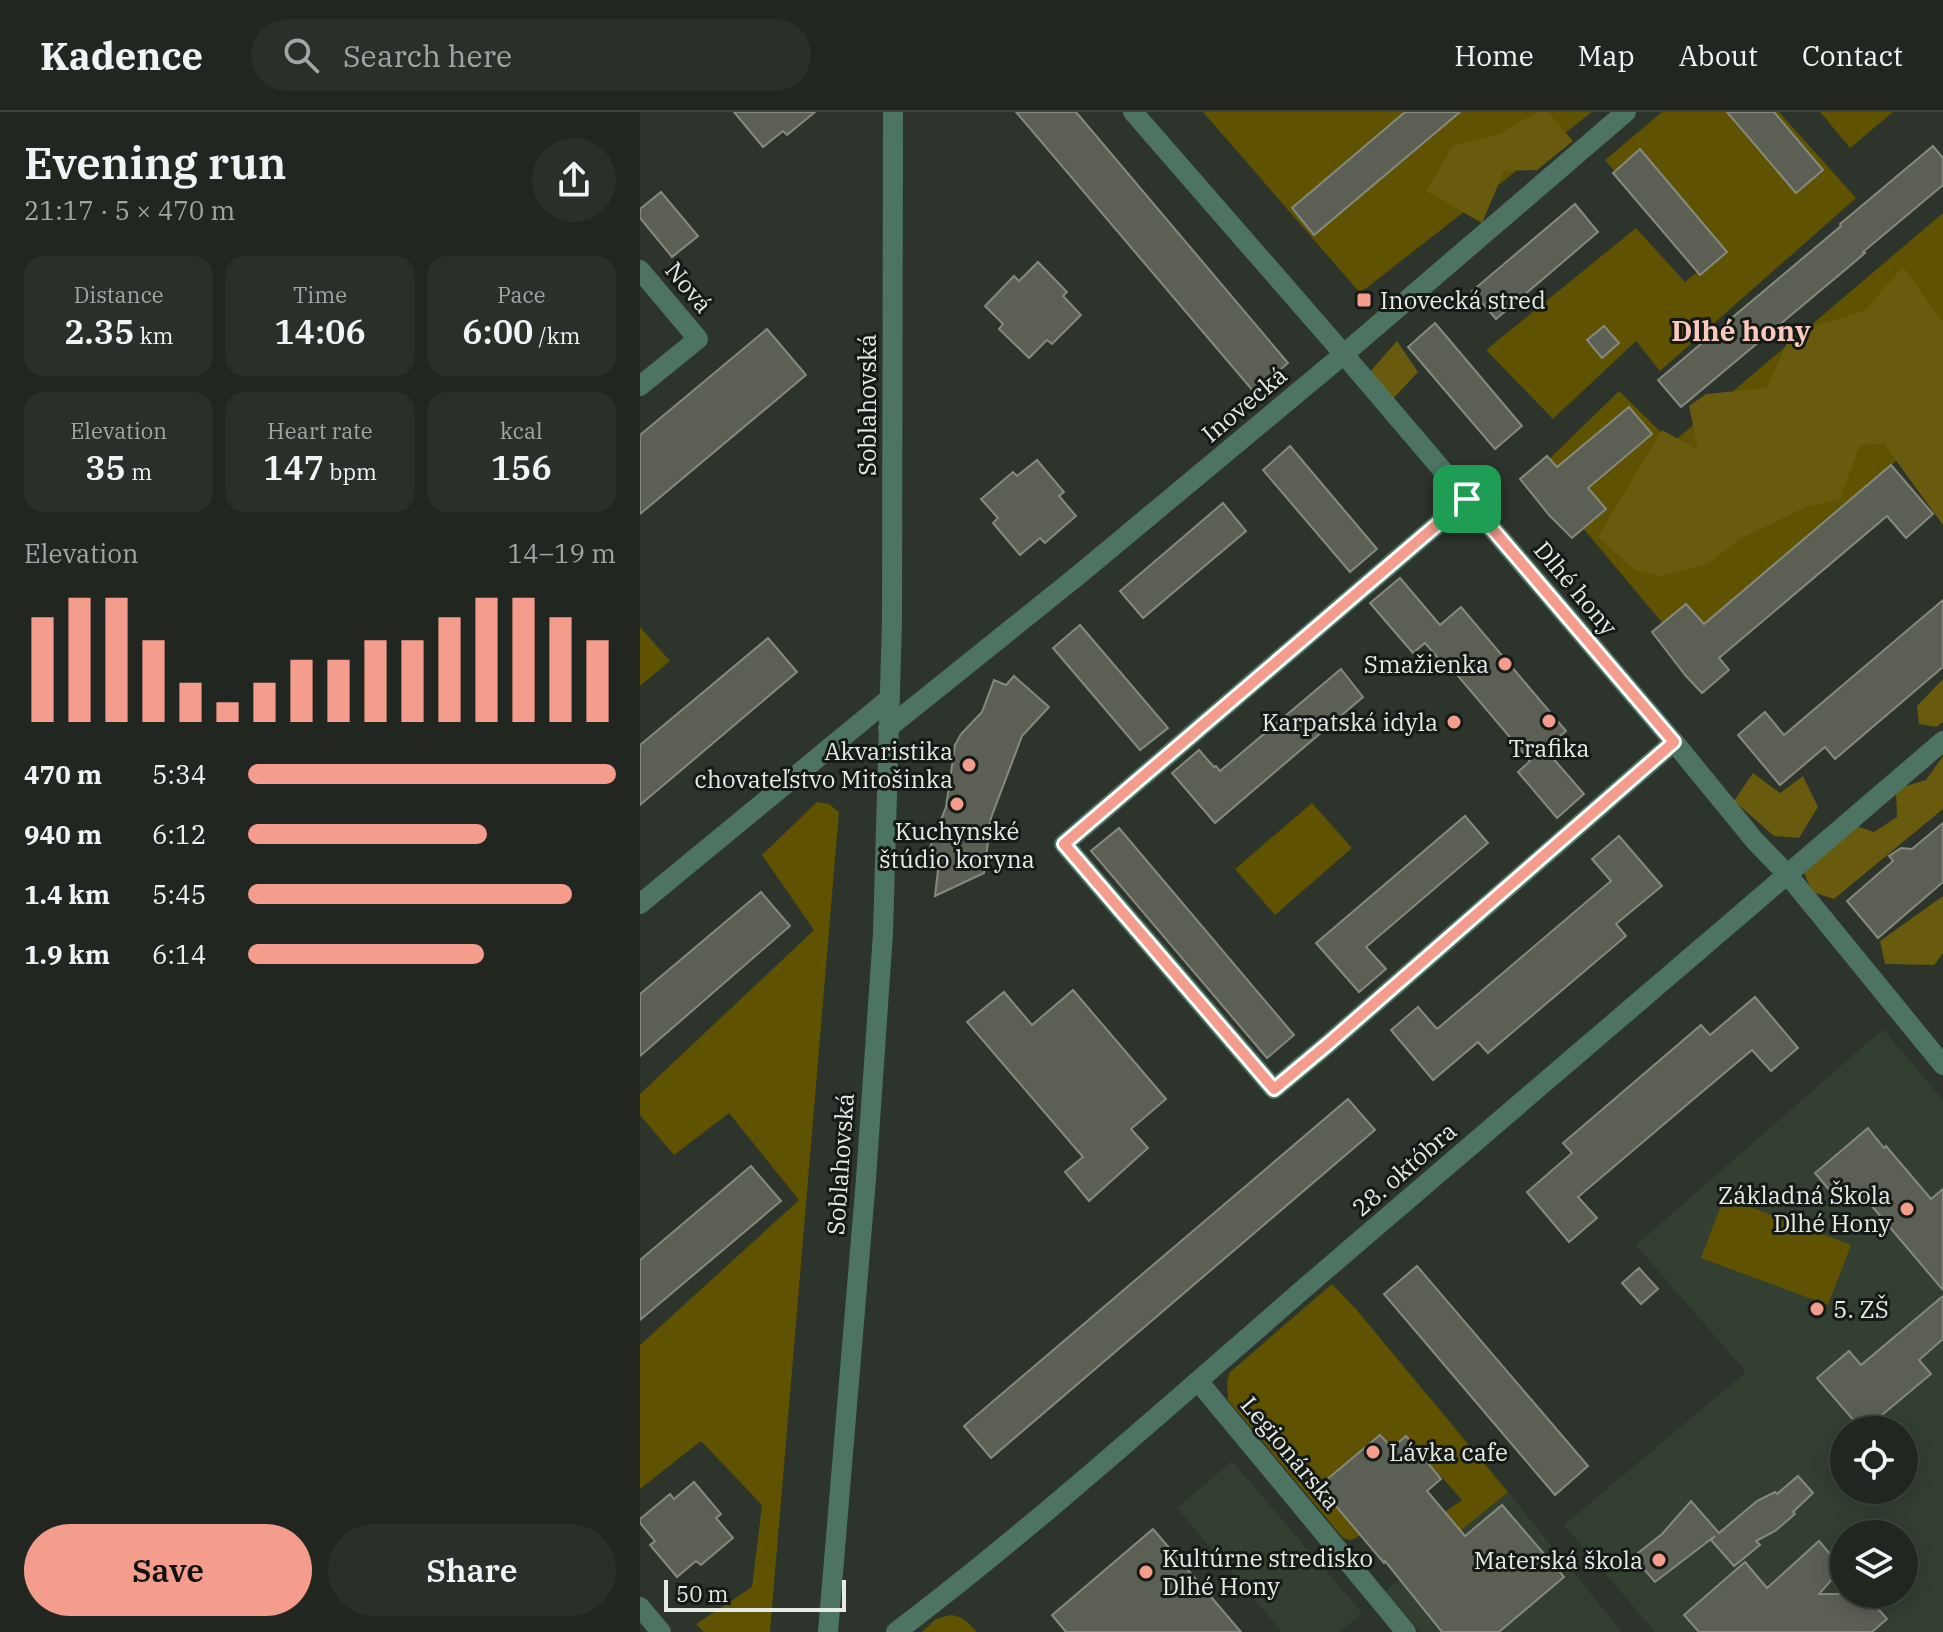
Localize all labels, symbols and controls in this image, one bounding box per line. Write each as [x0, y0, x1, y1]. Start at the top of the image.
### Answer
search box [251, 19, 811, 91]
text: Kadence [40, 31, 203, 80]
icon: search [279, 33, 323, 77]
text: Search here [343, 36, 512, 75]
text: Home [1454, 37, 1534, 74]
text: Map [1578, 37, 1635, 74]
text: About [1679, 37, 1758, 74]
text: Contact [1802, 37, 1903, 74]
text: Evening run [24, 134, 287, 191]
button: share [532, 138, 616, 222]
text: 21:17 · 5 × 470 m [24, 193, 235, 227]
street label: Nová [658, 255, 720, 319]
text: Distance [74, 280, 164, 309]
text: Time [293, 280, 347, 309]
text: Pace [497, 280, 546, 309]
place label: Inovecká stred [1380, 284, 1546, 316]
marker: Inovecká stred [1355, 291, 1373, 309]
text: 2.35 [64, 309, 135, 353]
text: 14:06 [274, 309, 366, 353]
text: 6:00 [462, 309, 534, 353]
district label: Dlhé hony [1671, 312, 1811, 349]
text: km [135, 321, 173, 350]
text: /km [534, 321, 580, 350]
street label: Soblahovská [851, 334, 883, 476]
street label: Inovecká [1195, 359, 1293, 449]
text: Elevation [70, 416, 167, 445]
text: Heart rate [267, 416, 373, 445]
text: kcal [500, 416, 543, 445]
text: 35 [85, 445, 126, 489]
text: 147 [263, 445, 324, 489]
text: 156 [491, 445, 552, 489]
text: m [126, 457, 152, 486]
text: bpm [324, 457, 377, 486]
pin [1433, 465, 1501, 533]
icon: arrive [1445, 477, 1489, 521]
street label: Dlhé hony [1527, 534, 1625, 642]
text: Elevation [24, 536, 139, 570]
text: 14–19 m [508, 536, 616, 570]
place label: Smažienka [1364, 648, 1489, 680]
marker: Smažienka [1496, 655, 1514, 673]
place label: Karpatská idyla [1262, 706, 1438, 738]
marker: Trafika [1540, 712, 1558, 730]
marker: Karpatská idyla [1445, 713, 1463, 731]
place label: Trafika [1508, 732, 1590, 764]
place label: Akvaristika chovateľstvo Mitošinka [695, 735, 953, 795]
marker: Akvaristika chovateľstvo Mitošinka [960, 756, 978, 774]
text: 470 m [24, 757, 102, 791]
text: 5:34 [152, 757, 206, 791]
marker: Kuchynské štúdio koryna [948, 795, 966, 813]
place label: Kuchynské štúdio koryna [879, 815, 1035, 875]
text: 940 m [24, 817, 102, 851]
text: 6:12 [152, 817, 206, 851]
text: 1.4 km [24, 877, 110, 911]
text: 5:45 [152, 877, 206, 911]
text: 1.9 km [24, 937, 110, 971]
text: 6:14 [152, 937, 206, 971]
street label: Soblahovská [819, 1092, 861, 1236]
street label: 28. októbra [1345, 1115, 1463, 1223]
place label: Základná Škola Dlhé Hony [1718, 1179, 1891, 1239]
marker: Základná Škola Dlhé Hony [1898, 1200, 1916, 1218]
place label: 5. ZŠ [1833, 1293, 1889, 1325]
marker: 5. ZŠ [1808, 1300, 1826, 1318]
street label: Legionárska [1234, 1389, 1348, 1517]
map controls [1830, 1416, 1918, 1608]
button: locate [1830, 1416, 1918, 1504]
place label: Lávka cafe [1389, 1436, 1508, 1468]
marker: Lávka cafe [1364, 1443, 1382, 1461]
button: layers [1830, 1520, 1918, 1608]
button: Save [24, 1524, 312, 1616]
button: Share [328, 1524, 616, 1616]
place label: Kultúrne stredisko Dlhé Hony [1162, 1542, 1373, 1602]
place label: Materská škola [1474, 1544, 1643, 1576]
marker: Materská škola [1650, 1551, 1668, 1569]
marker: Kultúrne stredisko Dlhé Hony [1137, 1563, 1155, 1581]
scale bar [664, 1576, 846, 1612]
text: 50 m [676, 1579, 728, 1608]

